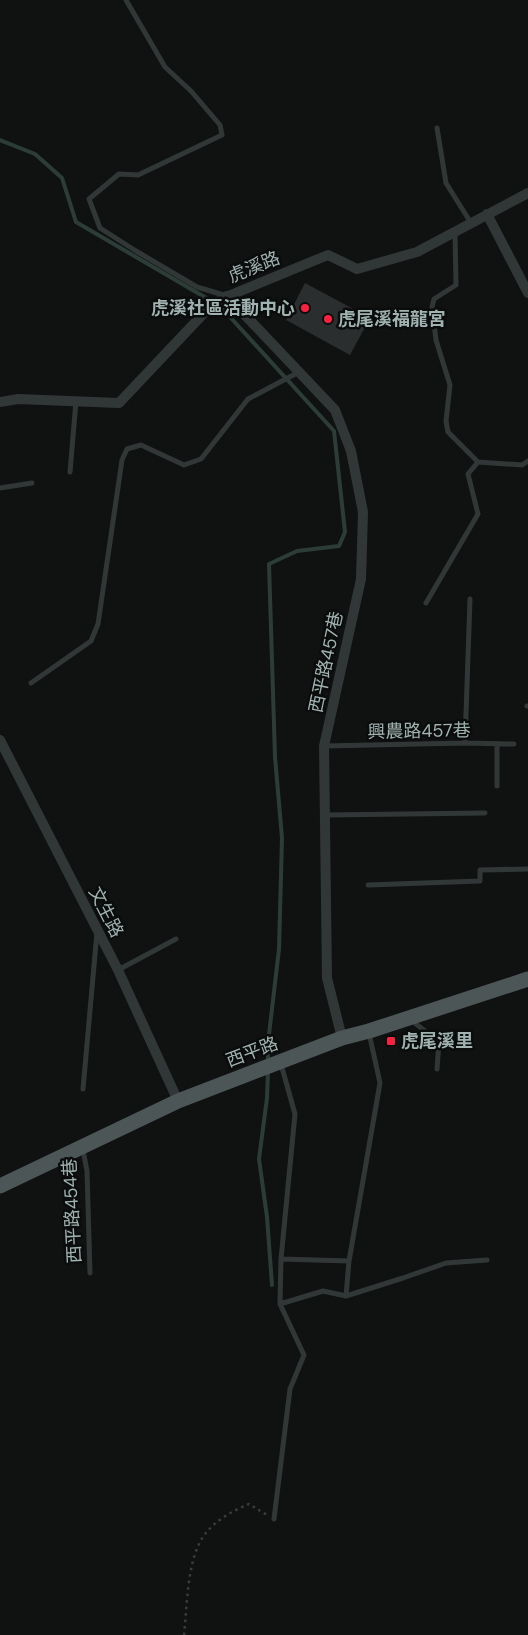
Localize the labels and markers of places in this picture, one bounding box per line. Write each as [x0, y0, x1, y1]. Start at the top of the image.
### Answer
place label: 虎溪社區活動中心 [151, 296, 295, 320]
marker: 虎溪社區活動中心 [299, 302, 311, 314]
place label: 虎尾溪福龍宮 [338, 307, 446, 331]
marker: 虎尾溪福龍宮 [322, 313, 334, 325]
place label: 虎尾溪里 [401, 1029, 473, 1053]
marker: 虎尾溪里 [385, 1035, 397, 1047]

